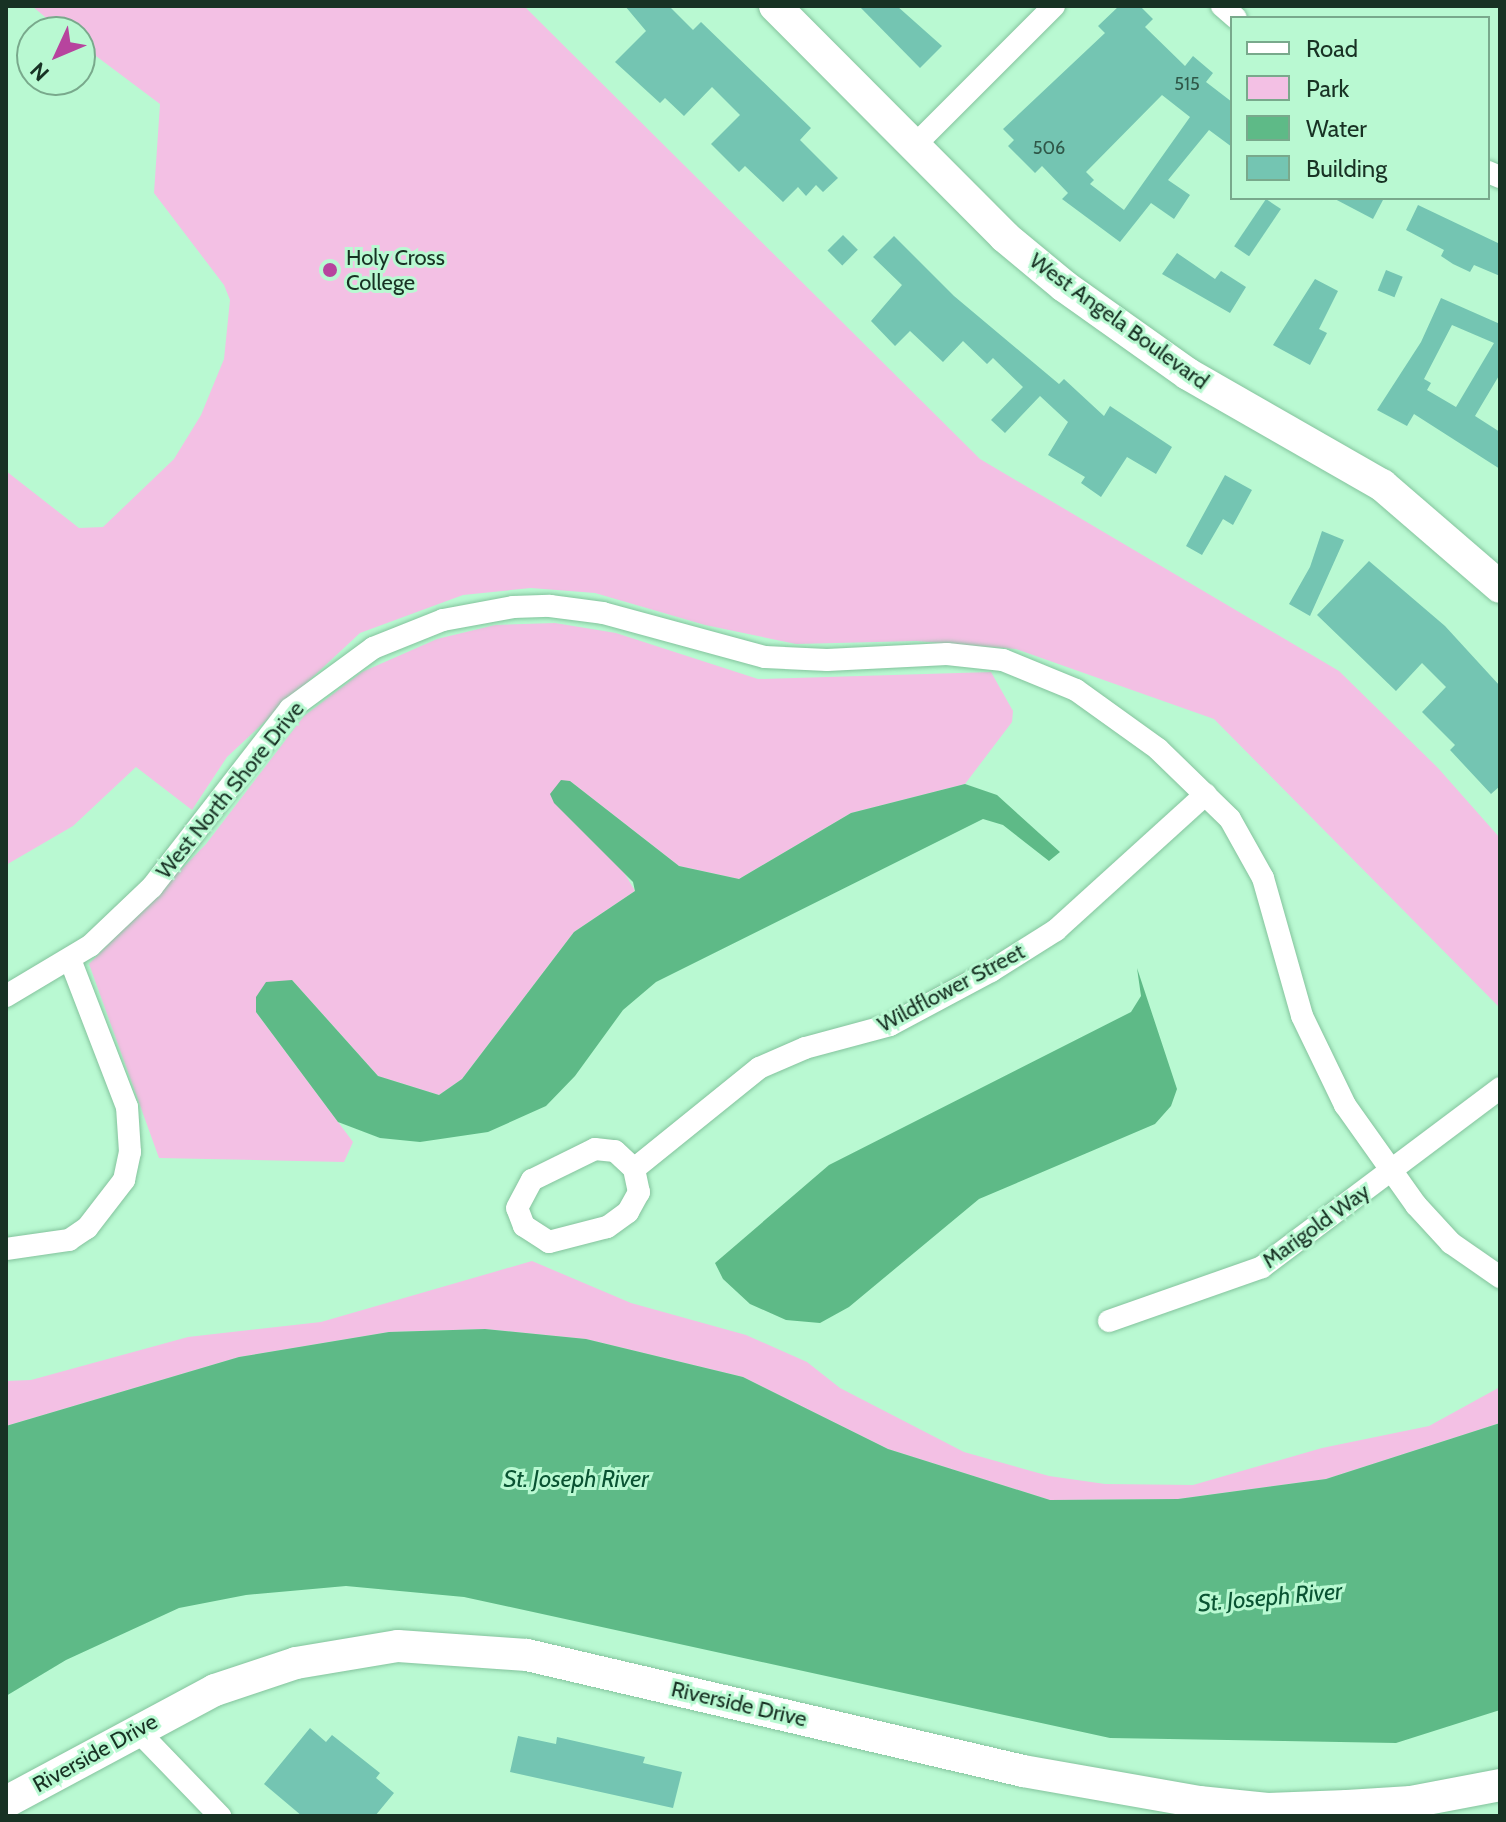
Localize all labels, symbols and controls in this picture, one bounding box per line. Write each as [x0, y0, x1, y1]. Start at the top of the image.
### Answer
north arrow [16, 16, 96, 96]
legend [1230, 16, 1490, 200]
text: Road [1306, 34, 1358, 63]
text: N [25, 57, 55, 87]
house number: 515 [1174, 73, 1200, 95]
text: Park [1306, 74, 1349, 103]
text: Water [1306, 114, 1367, 143]
house number: 506 [1033, 137, 1065, 159]
text: Building [1306, 154, 1387, 183]
place label: Holy Cross College [346, 244, 445, 296]
street label: West Angela Boulevard [1024, 247, 1214, 395]
marker: Holy Cross College [321, 261, 339, 279]
street label: West North Shore Drive [150, 696, 310, 884]
street label: Wildflower Street [873, 938, 1029, 1038]
street label: Marigold Way [1257, 1178, 1375, 1274]
water label: St. Joseph River [503, 1465, 649, 1493]
water label: St. Joseph River [1197, 1576, 1343, 1618]
street label: Riverside Drive [669, 1676, 809, 1732]
street label: Riverside Drive [28, 1708, 162, 1798]

